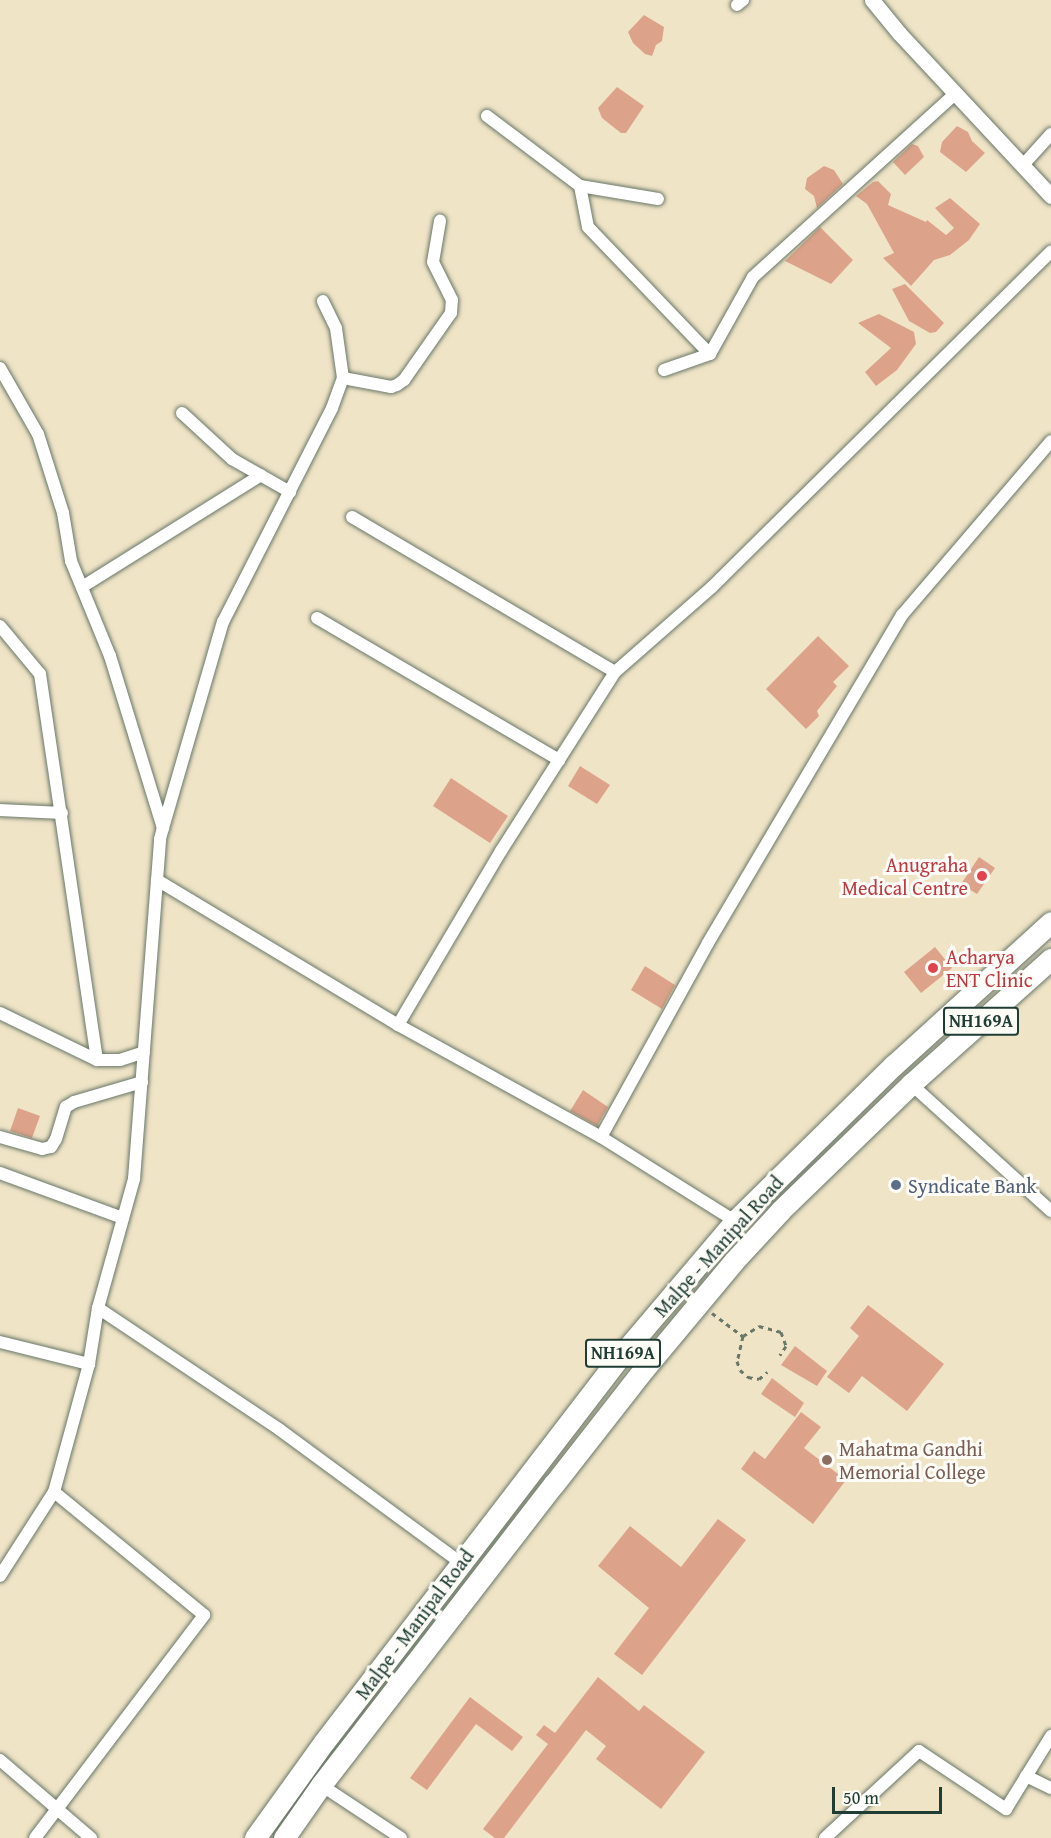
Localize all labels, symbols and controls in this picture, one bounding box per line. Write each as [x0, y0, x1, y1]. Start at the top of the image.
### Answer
place label: Anugraha Medical Centre [842, 852, 968, 899]
marker: Anugraha Medical Centre [973, 867, 991, 885]
place label: Acharya ENT Clinic [946, 945, 1033, 992]
marker: Acharya ENT Clinic [924, 959, 942, 977]
road number: NH169A [942, 1006, 1020, 1036]
street label: Malpe - Manipal Road [648, 1170, 788, 1322]
place label: Syndicate Bank [908, 1173, 1037, 1197]
marker: Syndicate Bank [889, 1178, 903, 1192]
road number: NH169A [584, 1338, 662, 1368]
place label: Mahatma Gandhi Memorial College [839, 1436, 986, 1483]
marker: Mahatma Gandhi Memorial College [820, 1453, 834, 1467]
street label: Malpe - Manipal Road [350, 1544, 478, 1704]
scale bar [835, 1775, 944, 1813]
text: 50 m [843, 1784, 879, 1811]

